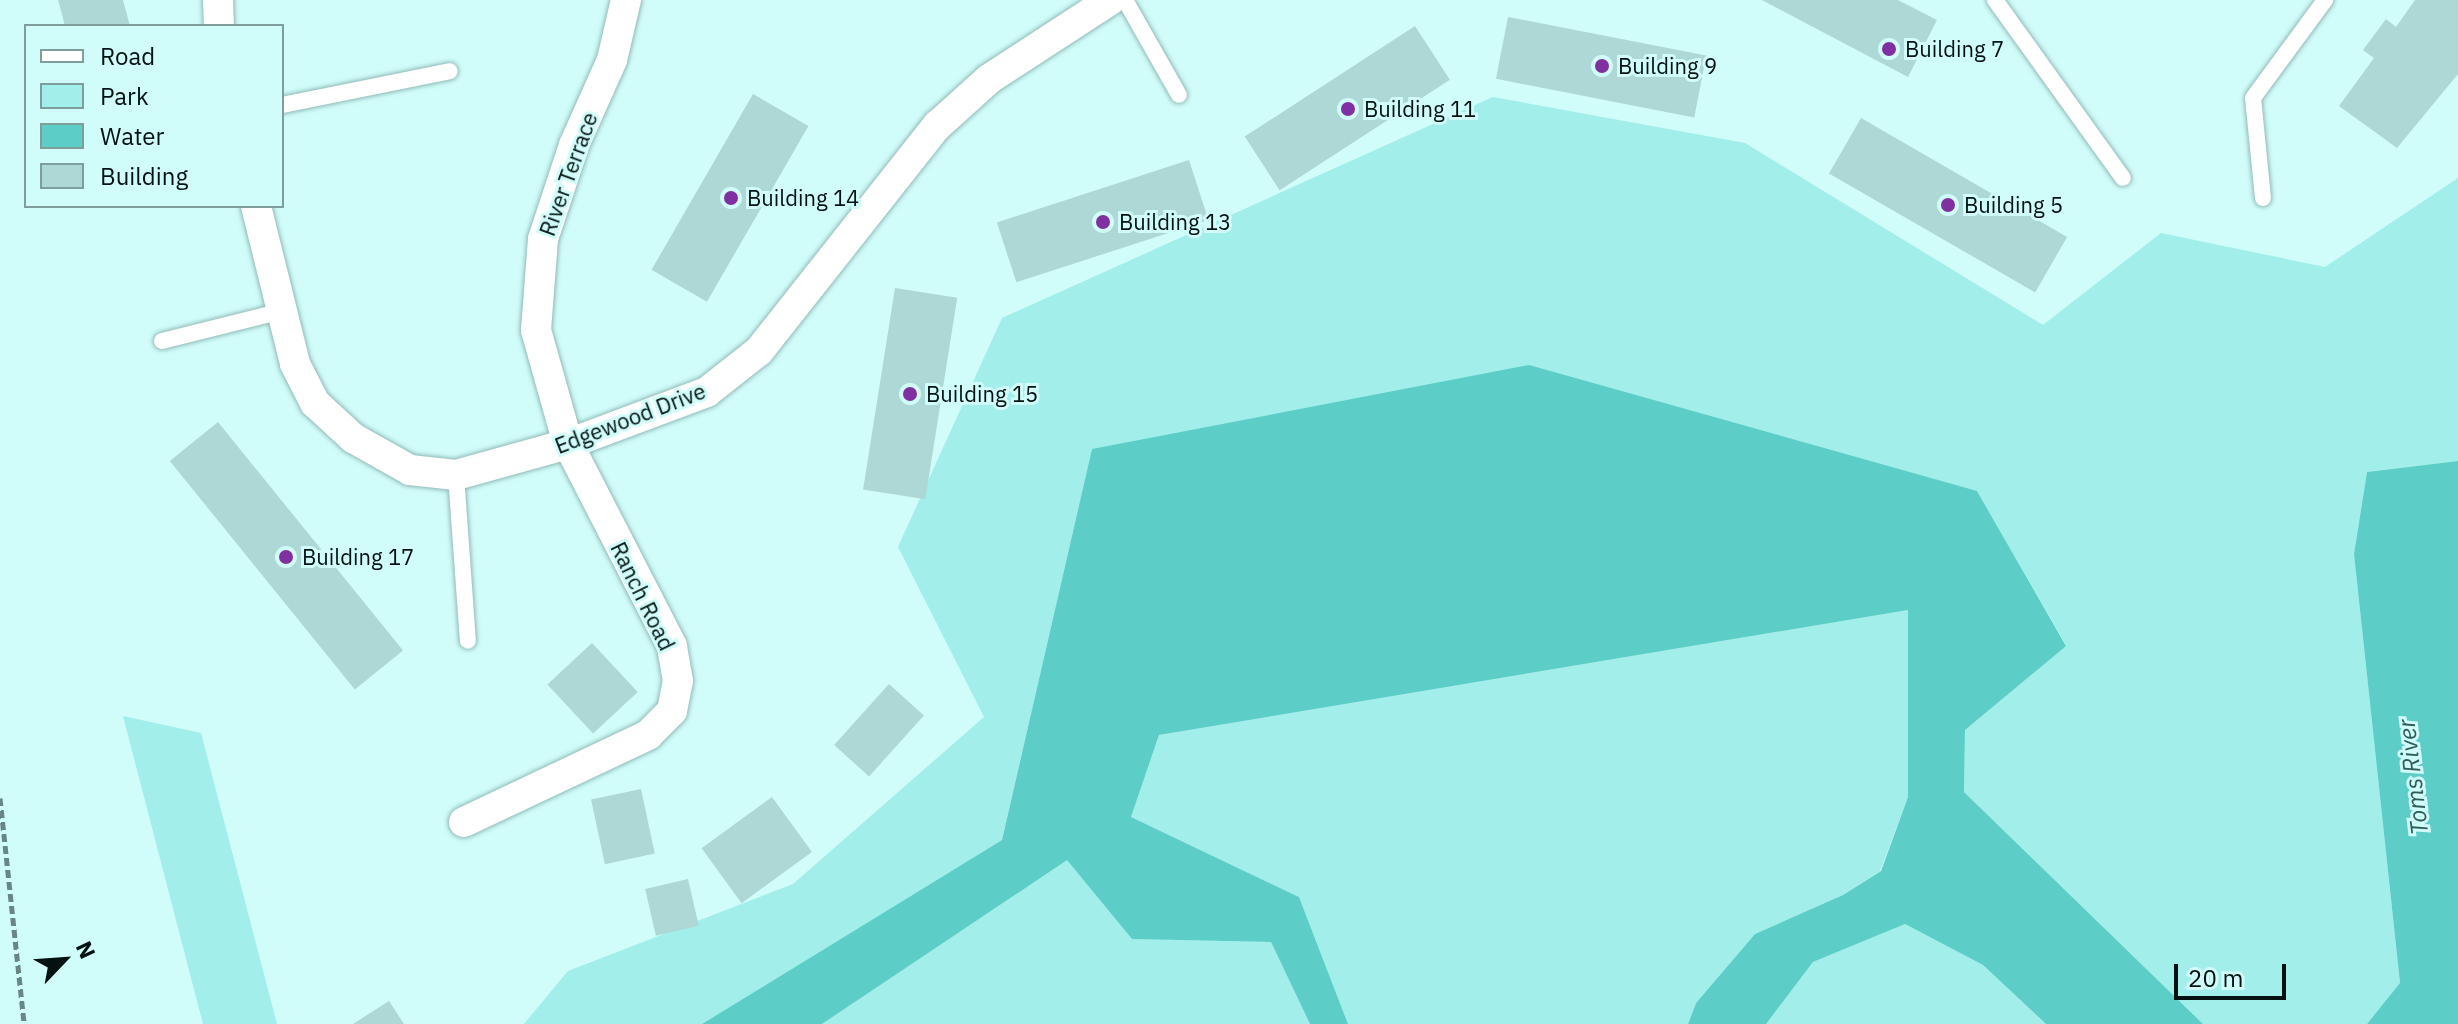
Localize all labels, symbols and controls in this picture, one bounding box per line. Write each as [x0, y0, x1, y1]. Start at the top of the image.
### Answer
legend [24, 24, 284, 208]
place label: Building 7 [1905, 36, 2004, 62]
text: Road [100, 40, 155, 72]
marker: Building 7 [1880, 40, 1898, 58]
place label: Building 9 [1618, 53, 1717, 79]
marker: Building 9 [1593, 57, 1611, 75]
text: Park [100, 80, 149, 112]
place label: Building 11 [1364, 96, 1476, 122]
marker: Building 11 [1339, 100, 1357, 118]
street label: River Terrace [533, 109, 603, 239]
text: Water [100, 120, 164, 152]
text: Building [100, 160, 188, 192]
place label: Building 14 [747, 185, 859, 211]
marker: Building 14 [722, 189, 740, 207]
place label: Building 5 [1964, 192, 2063, 218]
marker: Building 5 [1939, 196, 1957, 214]
place label: Building 13 [1119, 209, 1231, 235]
marker: Building 13 [1094, 213, 1112, 231]
street label: Edgewood Drive [551, 377, 709, 459]
place label: Building 15 [926, 381, 1038, 407]
marker: Building 15 [901, 385, 919, 403]
street label: Ranch Road [605, 537, 681, 655]
place label: Building 17 [302, 544, 414, 570]
marker: Building 17 [277, 548, 295, 566]
water label: Toms River [2392, 718, 2434, 836]
north arrow [24, 920, 104, 1000]
text: N [70, 936, 103, 963]
scale bar [2178, 948, 2290, 998]
text: 20 m [2188, 962, 2243, 994]

